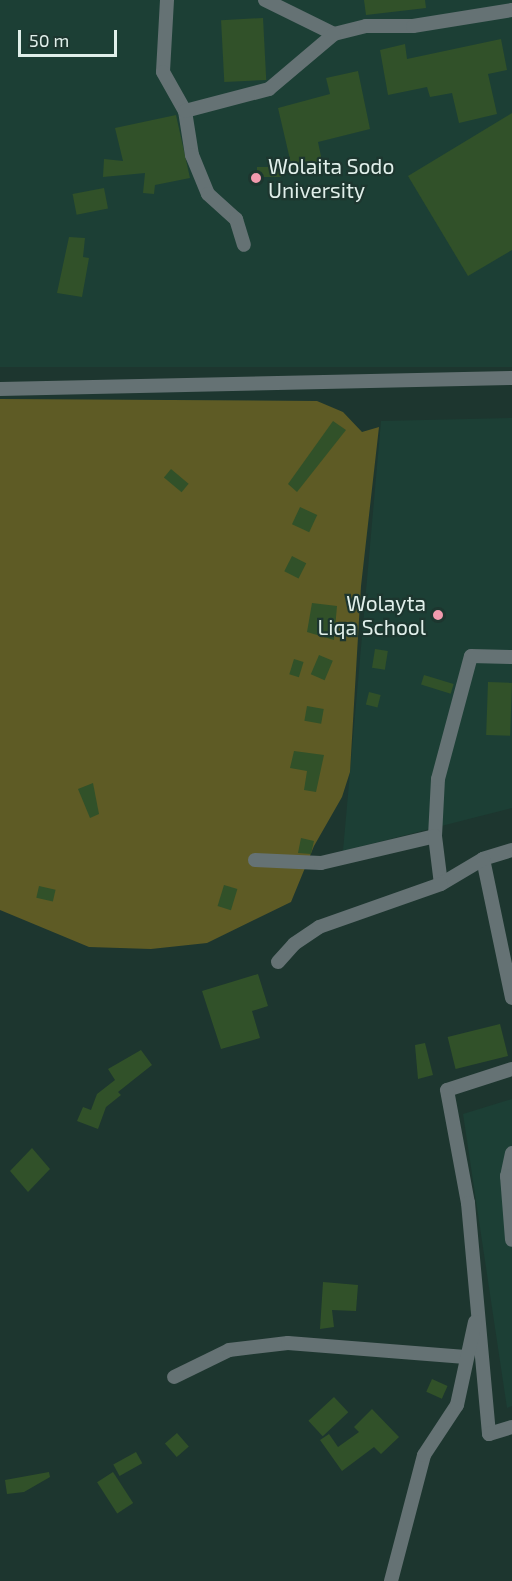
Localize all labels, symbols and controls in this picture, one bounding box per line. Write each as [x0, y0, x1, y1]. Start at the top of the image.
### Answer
scale bar [21, 18, 120, 56]
text: 50 m [29, 29, 69, 51]
place label: Wolaita Sodo University [268, 153, 394, 203]
marker: Wolaita Sodo University [249, 171, 263, 185]
place label: Wolayta Liqa School [317, 590, 426, 640]
marker: Wolayta Liqa School [431, 608, 445, 622]

